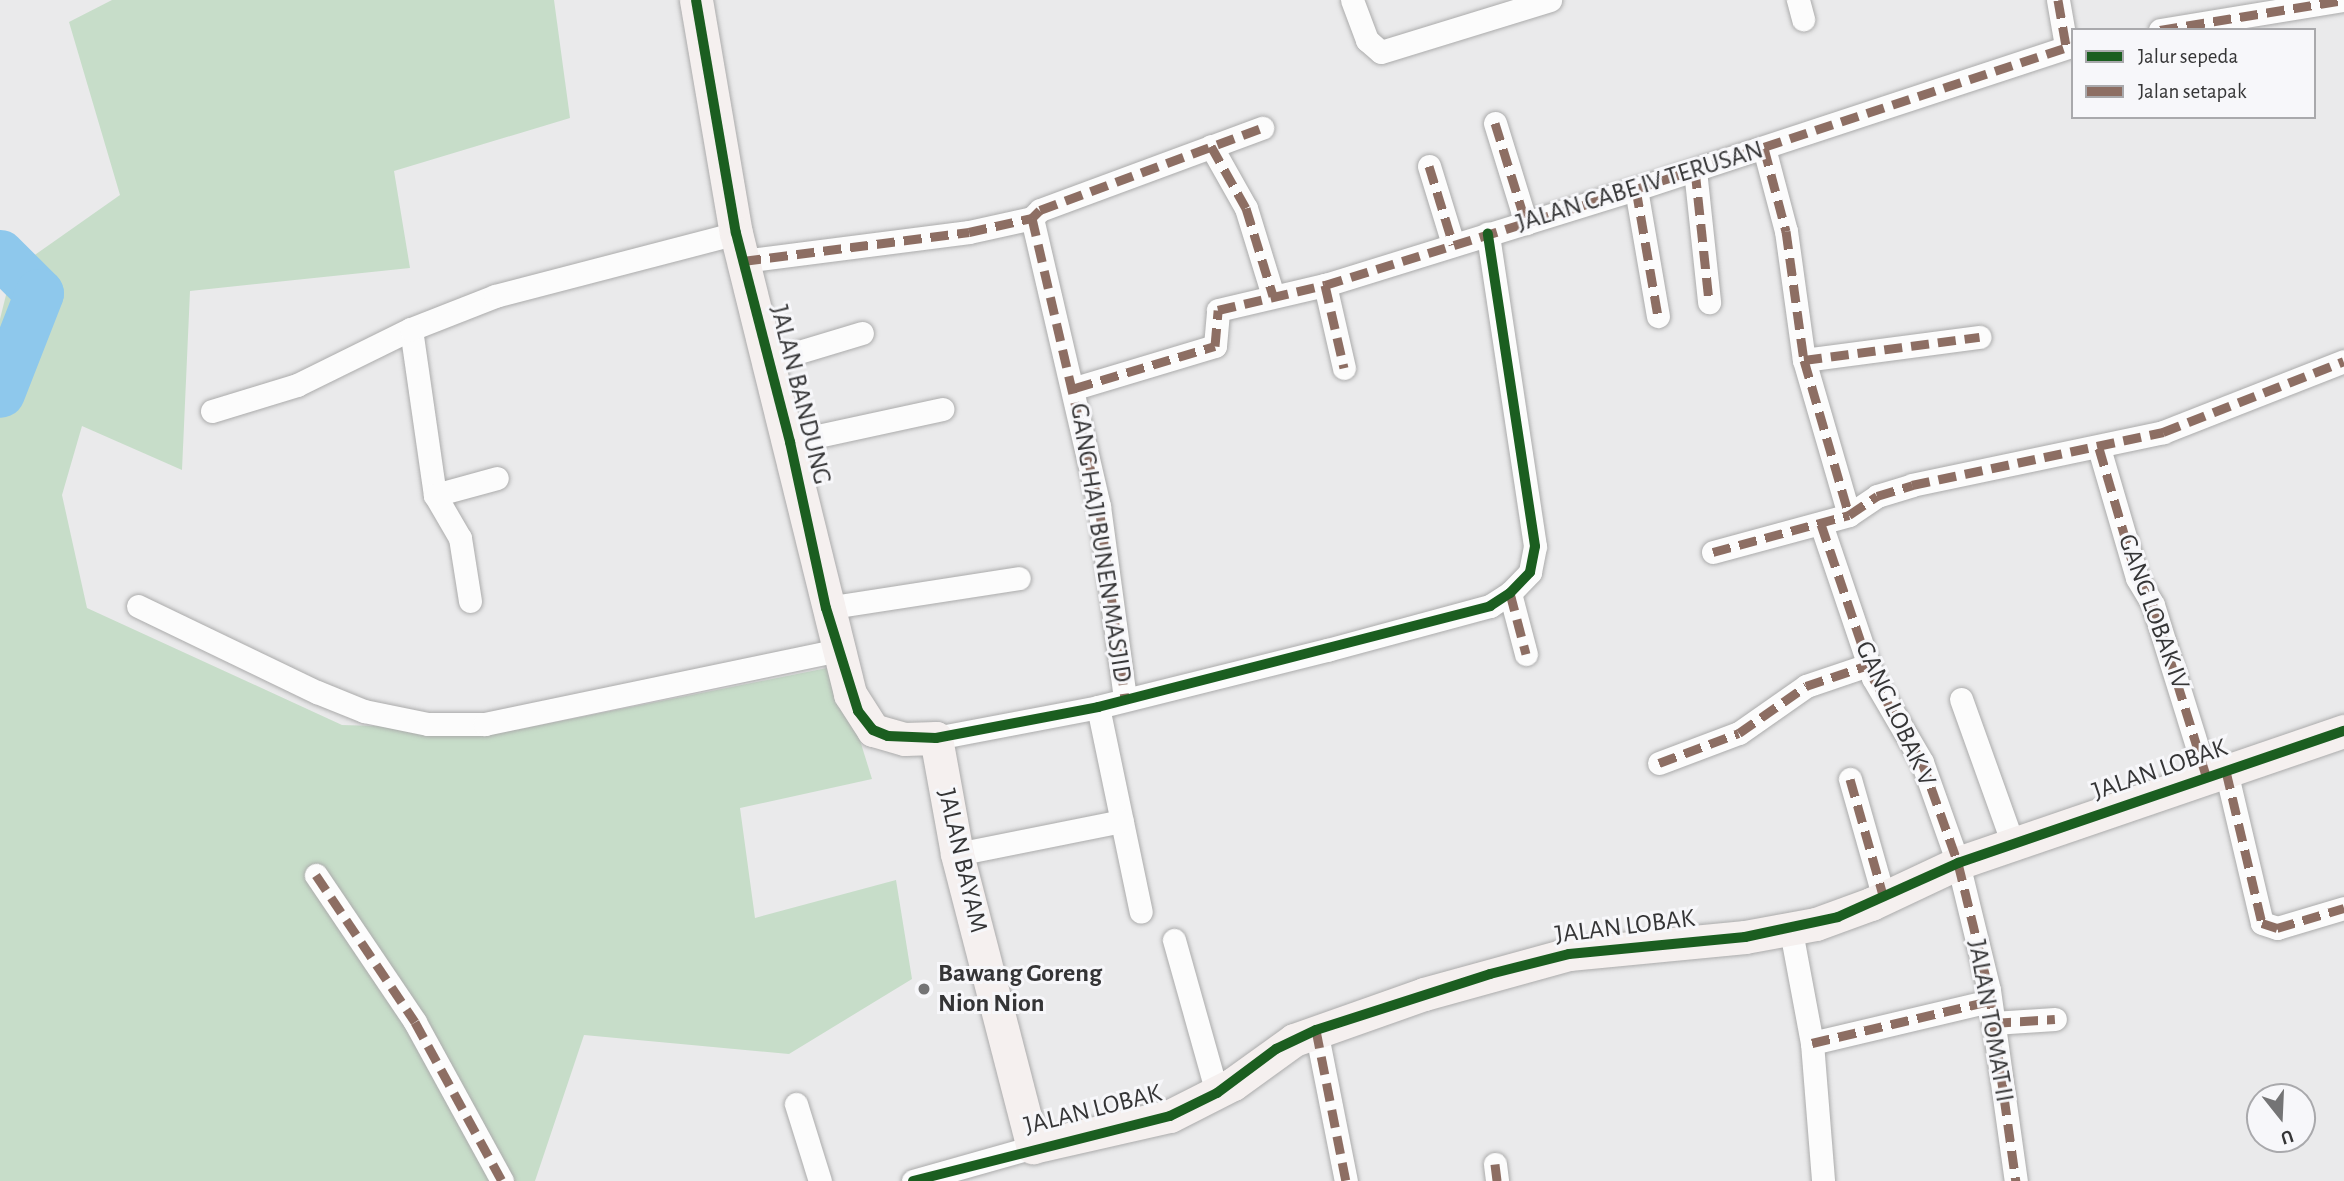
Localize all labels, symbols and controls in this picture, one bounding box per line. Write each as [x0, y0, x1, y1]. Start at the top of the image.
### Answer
legend [2071, 28, 2316, 119]
text: Jalur sepeda [2138, 46, 2238, 67]
text: Jalan setapak [2138, 81, 2247, 102]
street label: JALAN CABE IV TERUSAN [1513, 135, 1767, 239]
street label: JALAN BANDUNG [763, 302, 837, 488]
street label: GANG HAJI BUNEN MASJID [1063, 401, 1137, 685]
street label: GANG LOBAK IV [2110, 530, 2196, 694]
street label: GANG LOBAK V [1848, 637, 1942, 791]
street label: JALAN LOBAK [2088, 732, 2232, 808]
street label: JALAN BAYAM [930, 786, 994, 936]
street label: JALAN LOBAK [1553, 903, 1697, 951]
street label: JALAN TOMAT II [1960, 937, 2020, 1105]
place label: Bawang Goreng Nion Nion [938, 958, 1102, 1020]
marker: Bawang Goreng Nion Nion [916, 981, 932, 997]
street label: JALAN LOBAK [1021, 1078, 1165, 1142]
north arrow [2246, 1083, 2316, 1153]
text: U [2278, 1126, 2296, 1147]

